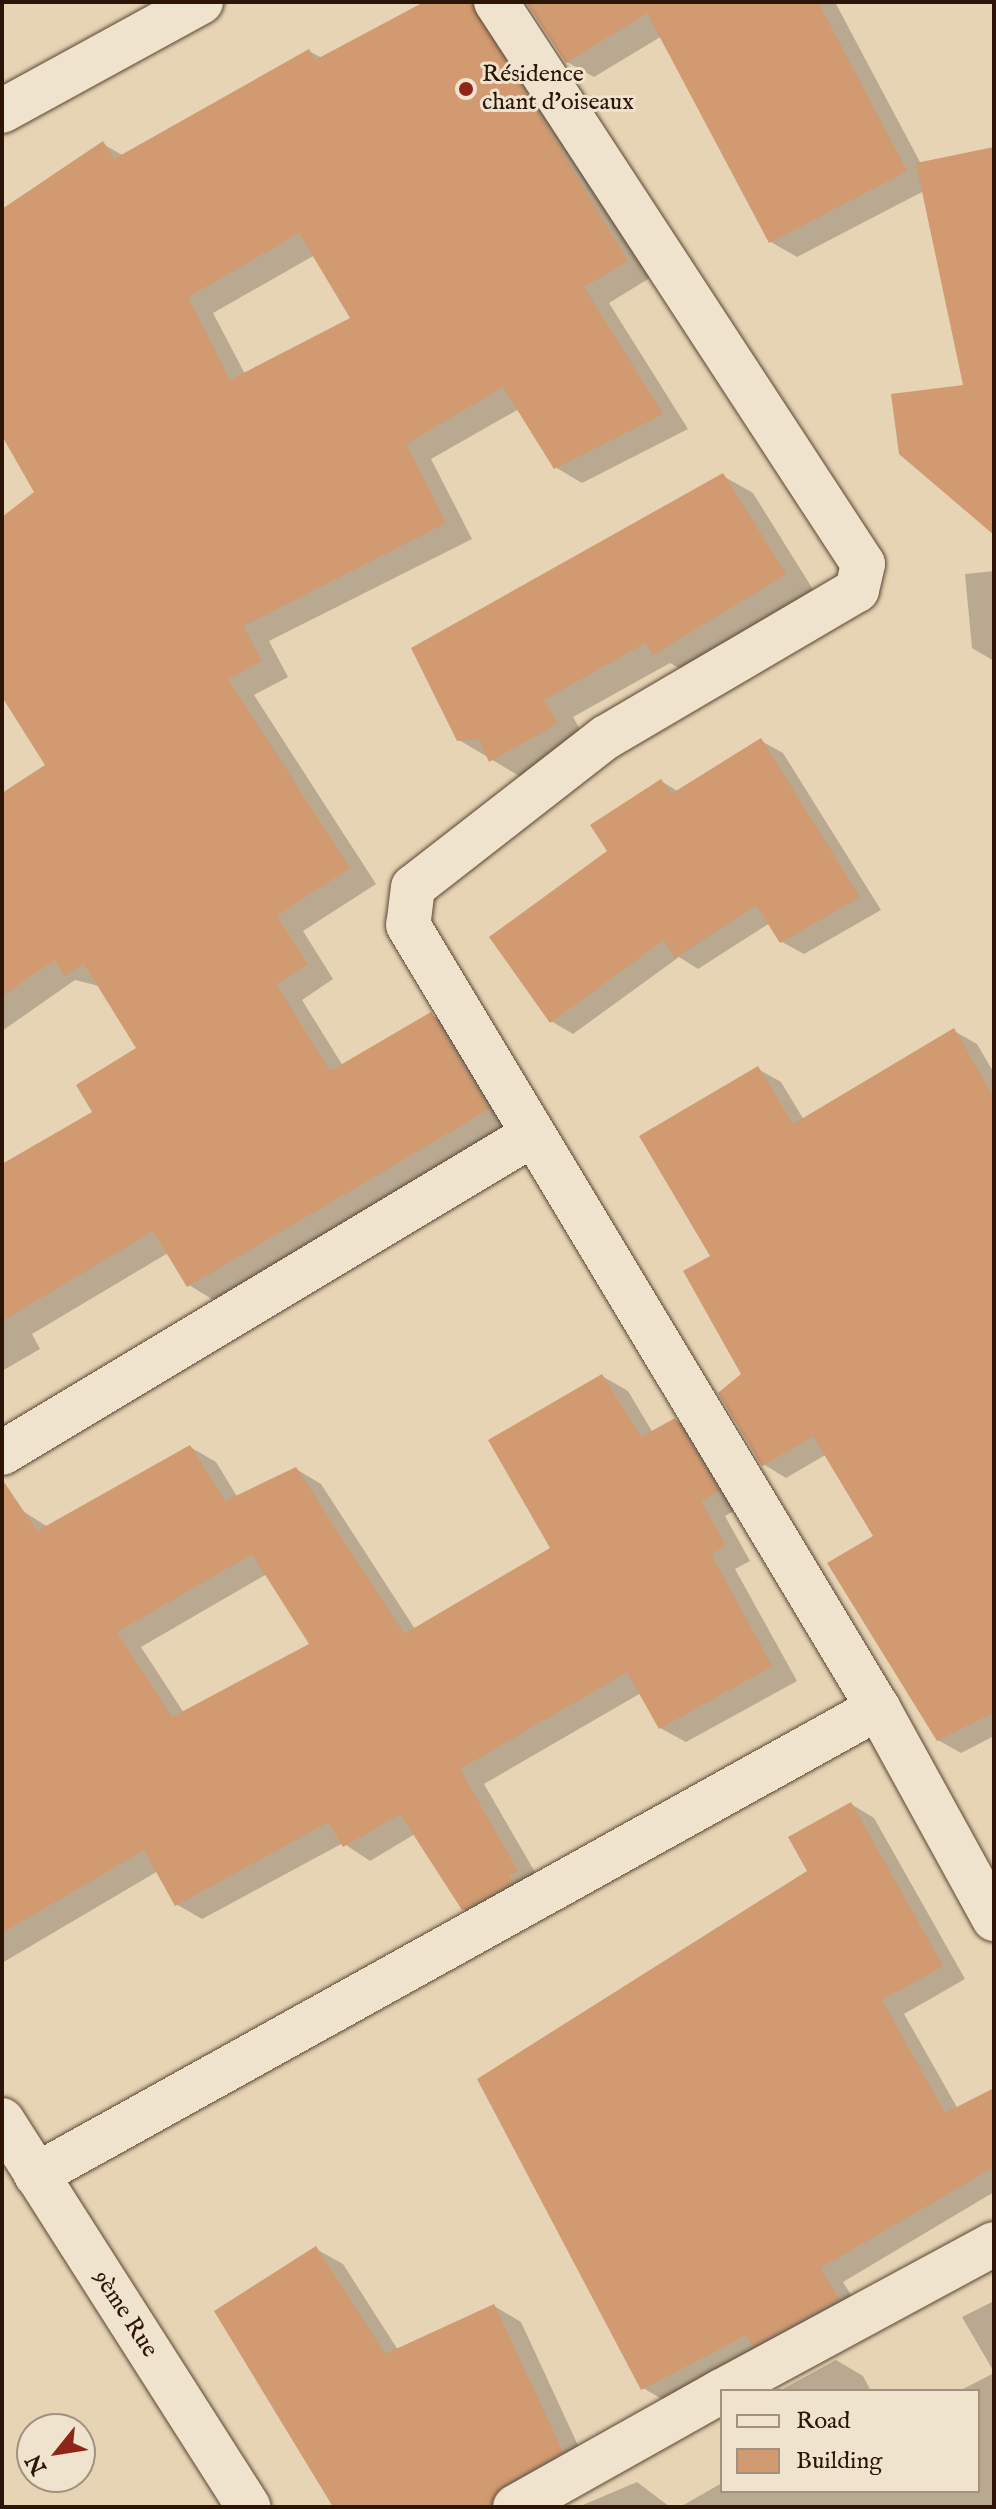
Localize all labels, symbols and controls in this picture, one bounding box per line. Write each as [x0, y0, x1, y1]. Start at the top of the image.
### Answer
place label: Résidence chant d'oiseaux [482, 61, 634, 117]
marker: Résidence chant d'oiseaux [457, 80, 475, 98]
street label: 9ème Rue [86, 2265, 164, 2363]
legend [720, 2389, 980, 2493]
text: Road [796, 2406, 850, 2437]
north arrow [16, 2413, 96, 2493]
text: Building [796, 2446, 882, 2477]
text: N [20, 2449, 54, 2479]

